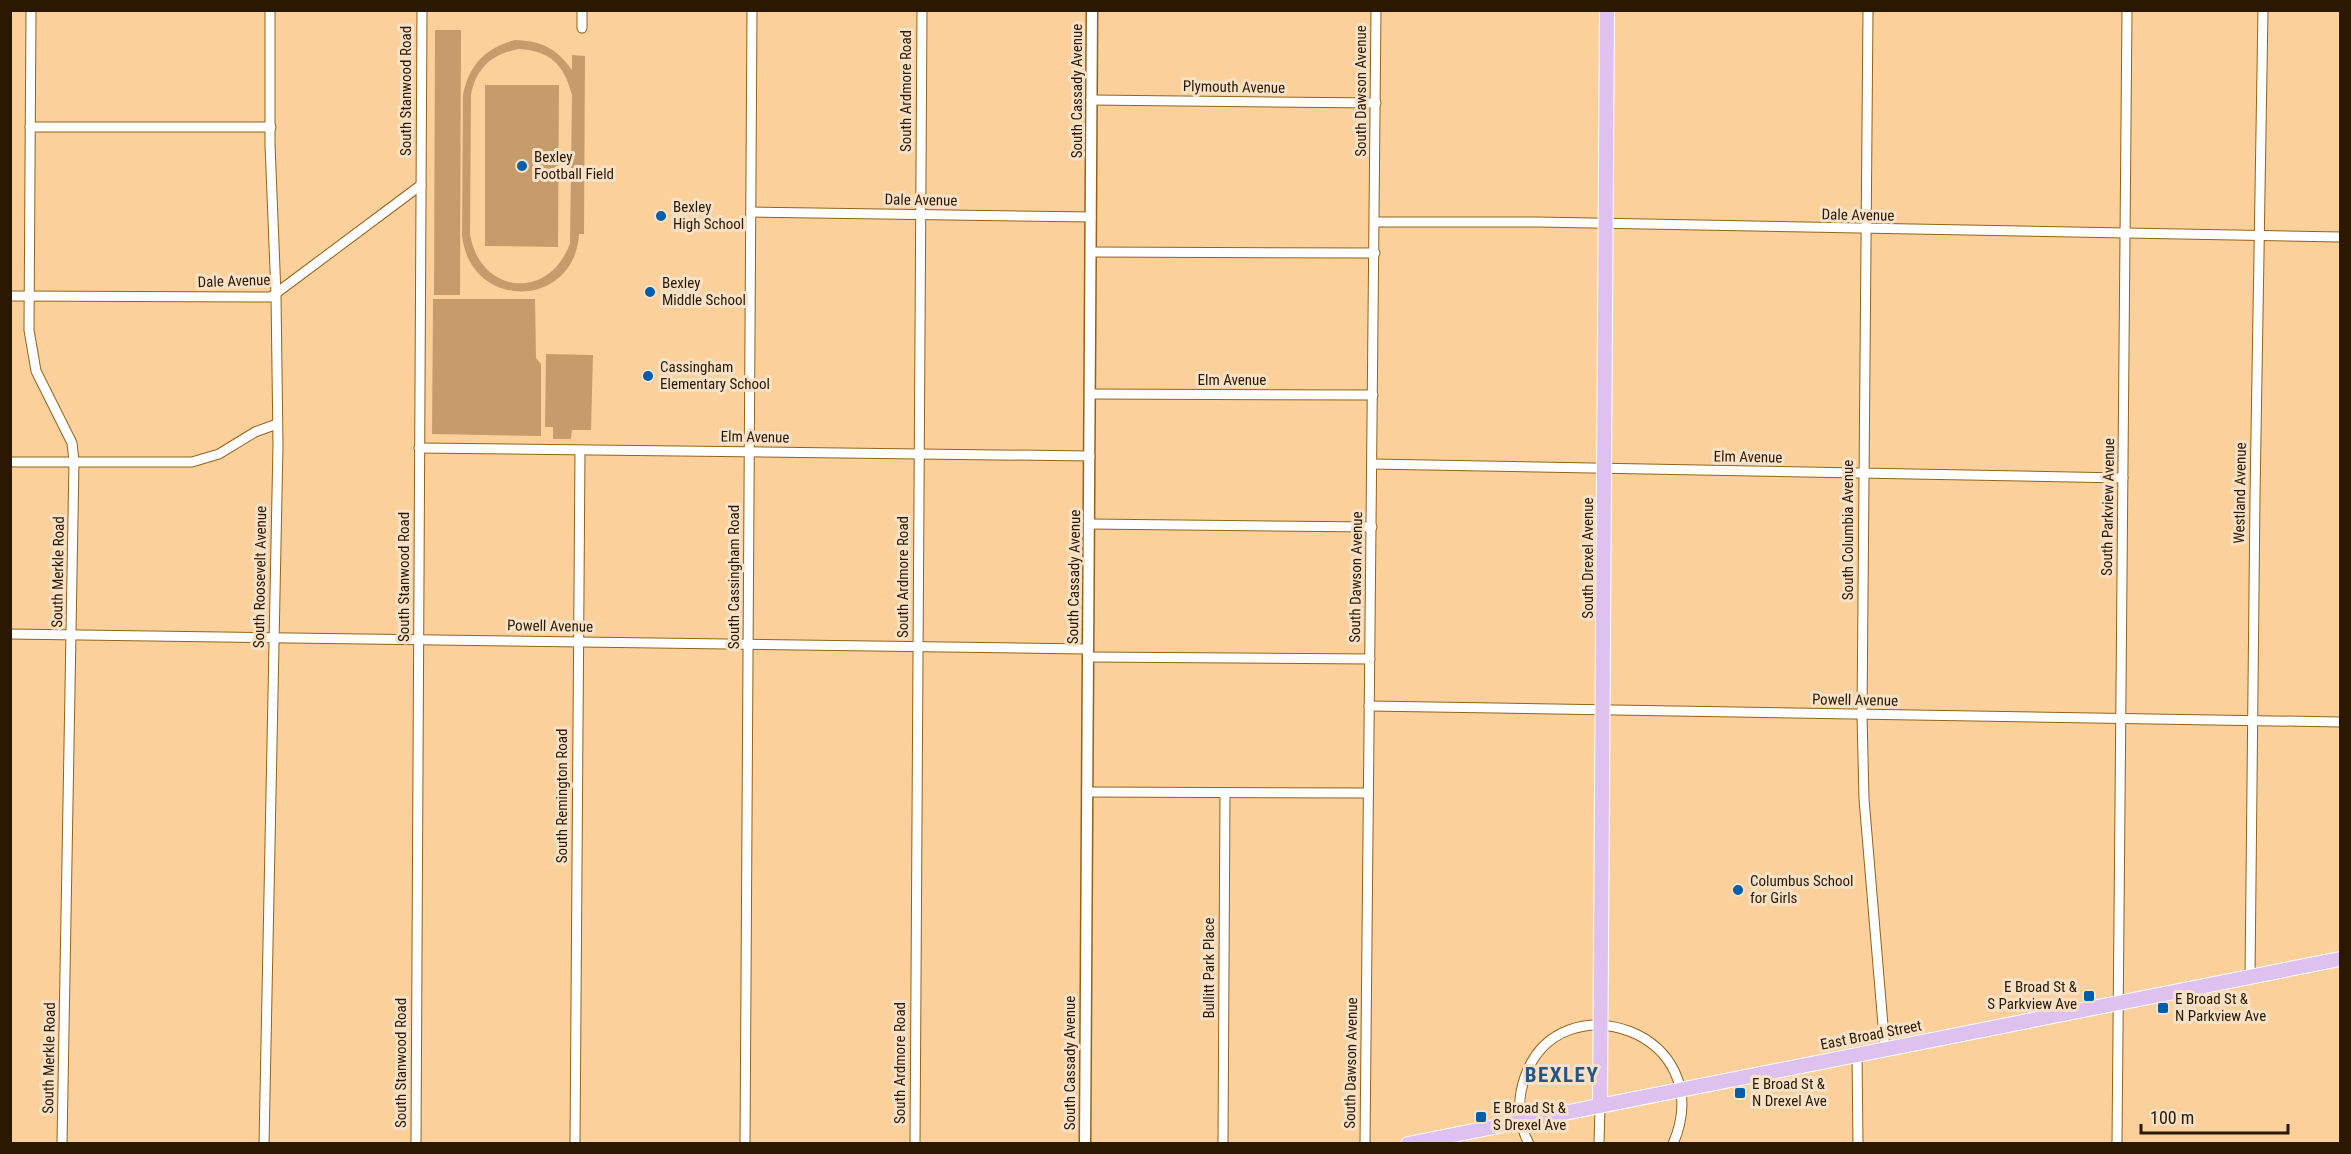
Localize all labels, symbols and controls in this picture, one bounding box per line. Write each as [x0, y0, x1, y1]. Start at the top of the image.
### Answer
street label: South Cassady Avenue [1068, 24, 1086, 158]
street label: South Dawson Avenue [1352, 25, 1370, 157]
street label: South Stanwood Road [397, 26, 415, 156]
street label: South Ardmore Road [897, 30, 915, 152]
street label: Plymouth Avenue [1183, 77, 1285, 97]
place label: Bexley Football Field [534, 148, 614, 183]
marker: Bexley Football Field [515, 159, 529, 173]
street label: Dale Avenue [884, 190, 958, 210]
place label: Bexley High School [673, 198, 744, 233]
street label: Dale Avenue [1821, 205, 1895, 225]
marker: Bexley High School [654, 209, 668, 223]
street label: Dale Avenue [197, 271, 271, 291]
place label: Bexley Middle School [662, 274, 746, 309]
marker: Bexley Middle School [643, 285, 657, 299]
place label: Cassingham Elementary School [660, 358, 770, 393]
marker: Cassingham Elementary School [641, 369, 655, 383]
street label: Elm Avenue [1198, 371, 1266, 389]
street label: Elm Avenue [720, 427, 790, 447]
street label: South Parkview Avenue [2098, 438, 2118, 576]
street label: Westland Avenue [2230, 442, 2250, 544]
street label: Elm Avenue [1713, 447, 1783, 467]
street label: South Columbia Avenue [1839, 460, 1857, 600]
street label: South Drexel Avenue [1579, 497, 1597, 619]
street label: South Cassingham Road [725, 505, 743, 649]
street label: South Roosevelt Avenue [250, 506, 270, 648]
street label: South Cassady Avenue [1064, 510, 1084, 644]
street label: South Dawson Avenue [1346, 511, 1366, 643]
street label: South Stanwood Road [395, 512, 413, 642]
street label: South Merkle Road [48, 516, 68, 628]
street label: South Ardmore Road [894, 516, 912, 638]
street label: Powell Avenue [507, 616, 593, 636]
street label: Powell Avenue [1812, 690, 1898, 710]
street label: South Remington Road [553, 729, 571, 863]
place label: Columbus School for Girls [1750, 872, 1853, 907]
marker: Columbus School for Girls [1731, 883, 1745, 897]
street label: Bullitt Park Place [1200, 917, 1218, 1019]
place label: E Broad St & S Parkview Ave [1987, 978, 2078, 1013]
marker: E Broad St & S Parkview Ave [2082, 989, 2096, 1003]
place label: E Broad St & N Parkview Ave [2175, 990, 2266, 1025]
street label: South Cassady Avenue [1061, 996, 1079, 1130]
street label: South Dawson Avenue [1341, 997, 1361, 1129]
street label: South Stanwood Road [392, 998, 410, 1128]
marker: E Broad St & N Parkview Ave [2156, 1001, 2170, 1015]
street label: South Merkle Road [39, 1002, 59, 1114]
street label: South Ardmore Road [891, 1002, 909, 1124]
street label: East Broad Street [1819, 1016, 1923, 1054]
district label: BEXLEY [1525, 1063, 1599, 1087]
place label: E Broad St & N Drexel Ave [1752, 1075, 1827, 1110]
marker: E Broad St & N Drexel Ave [1733, 1086, 1747, 1100]
scale bar [2141, 1097, 2288, 1135]
place label: E Broad St & S Drexel Ave [1493, 1099, 1567, 1134]
text: 100 m [2150, 1107, 2194, 1128]
marker: E Broad St & S Drexel Ave [1474, 1110, 1488, 1124]

